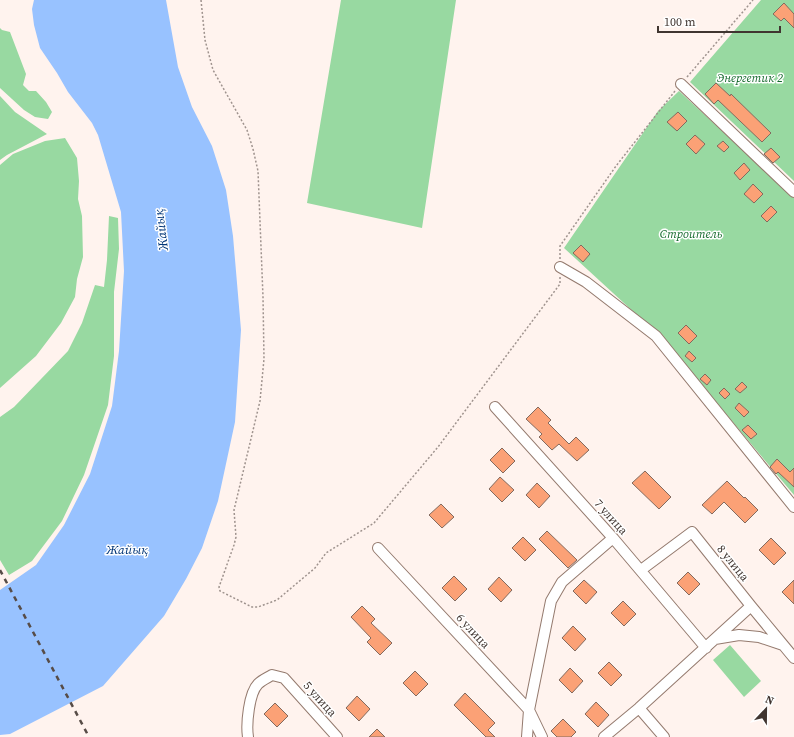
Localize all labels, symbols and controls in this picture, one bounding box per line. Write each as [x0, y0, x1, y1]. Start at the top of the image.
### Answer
scale bar [658, 8, 780, 34]
text: 100 m [664, 14, 696, 30]
park label: Энергетик 2 [717, 70, 783, 86]
water label: Жайық [150, 208, 172, 253]
park label: Строитель [660, 226, 723, 242]
street label: 7 улица [591, 496, 632, 539]
water label: Жайық [105, 541, 148, 558]
street label: 8 улица [713, 541, 753, 585]
street label: 6 улица [453, 610, 494, 653]
street label: 5 улица [300, 678, 341, 721]
north arrow [746, 689, 786, 729]
text: N [763, 692, 776, 709]

